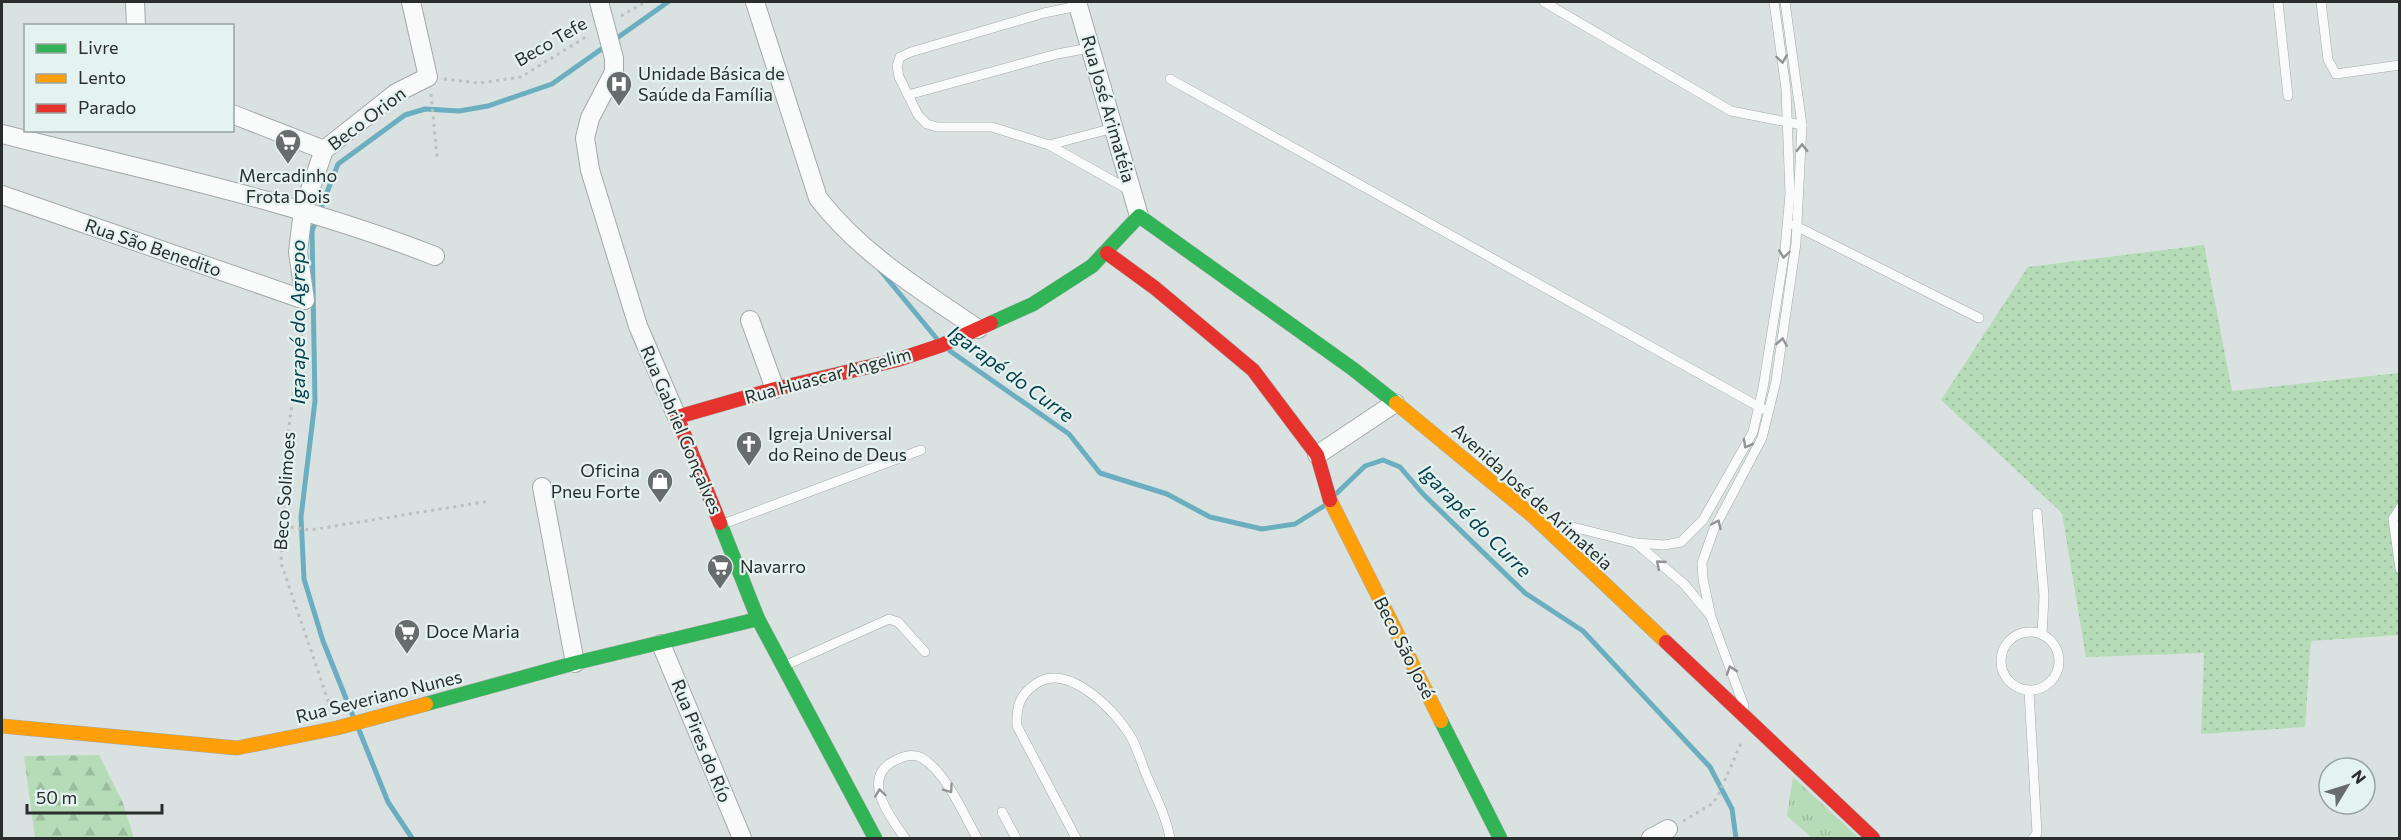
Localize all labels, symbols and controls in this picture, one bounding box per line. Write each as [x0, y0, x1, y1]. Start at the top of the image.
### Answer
street label: Beco Tefe [510, 12, 591, 71]
legend [24, 24, 234, 132]
street label: Rua José Arimatéia [1077, 33, 1140, 185]
text: Livre [78, 36, 119, 58]
one-way arrow [1775, 55, 1787, 64]
place label: Unidade Básica de Saúde da Família [638, 62, 785, 105]
text: Lento [78, 66, 126, 88]
hospital icon: Unidade Básica de Saúde da Família [604, 69, 634, 107]
street label: Beco Orion [323, 82, 410, 155]
text: Parado [78, 96, 136, 118]
supermarket icon: Mercadinho Frota Dois [273, 127, 303, 165]
one-way arrow [1796, 144, 1808, 153]
place label: Mercadinho Frota Dois [239, 164, 337, 207]
street label: Rua São Benedito [82, 213, 224, 281]
water label: Igarapé do Agrepo [285, 240, 309, 404]
one-way arrow [1778, 249, 1791, 258]
water label: Igarapé do Curre [944, 320, 1080, 427]
one-way arrow [1775, 337, 1787, 346]
street label: Rua Gabriel Gonçalves [636, 342, 727, 517]
street label: Rua Huascar Angelim [742, 342, 914, 408]
street label: Avenida José de Arimateia [1448, 418, 1618, 574]
place label: Igreja Universal do Reino de Deus [768, 422, 907, 465]
church icon: Igreja Universal do Reino de Deus [734, 429, 764, 467]
street label: Beco Solimoes [269, 431, 299, 551]
one-way arrow [1743, 438, 1754, 448]
place label: Oficina Pneu Forte [551, 459, 640, 502]
water label: Igarapé do Curre [1414, 459, 1537, 582]
shop icon: Oficina Pneu Forte [645, 466, 675, 504]
one-way arrow [1709, 519, 1721, 530]
supermarket icon: Navarro [705, 552, 735, 590]
place label: Navarro [740, 555, 806, 577]
one-way arrow [1656, 560, 1667, 571]
street label: Beco São José [1370, 593, 1440, 702]
supermarket icon: Doce Maria [392, 617, 422, 655]
place label: Doce Maria [426, 620, 520, 642]
street label: Rua Severiano Nunes [293, 665, 464, 727]
one-way arrow [1726, 665, 1739, 676]
street label: Rua Pires do Río [667, 676, 737, 805]
north arrow [2317, 756, 2377, 816]
text: N [2348, 766, 2370, 787]
scale bar [27, 777, 162, 815]
one-way arrow [942, 782, 953, 793]
text: 50 m [36, 786, 77, 808]
one-way arrow [875, 788, 887, 797]

